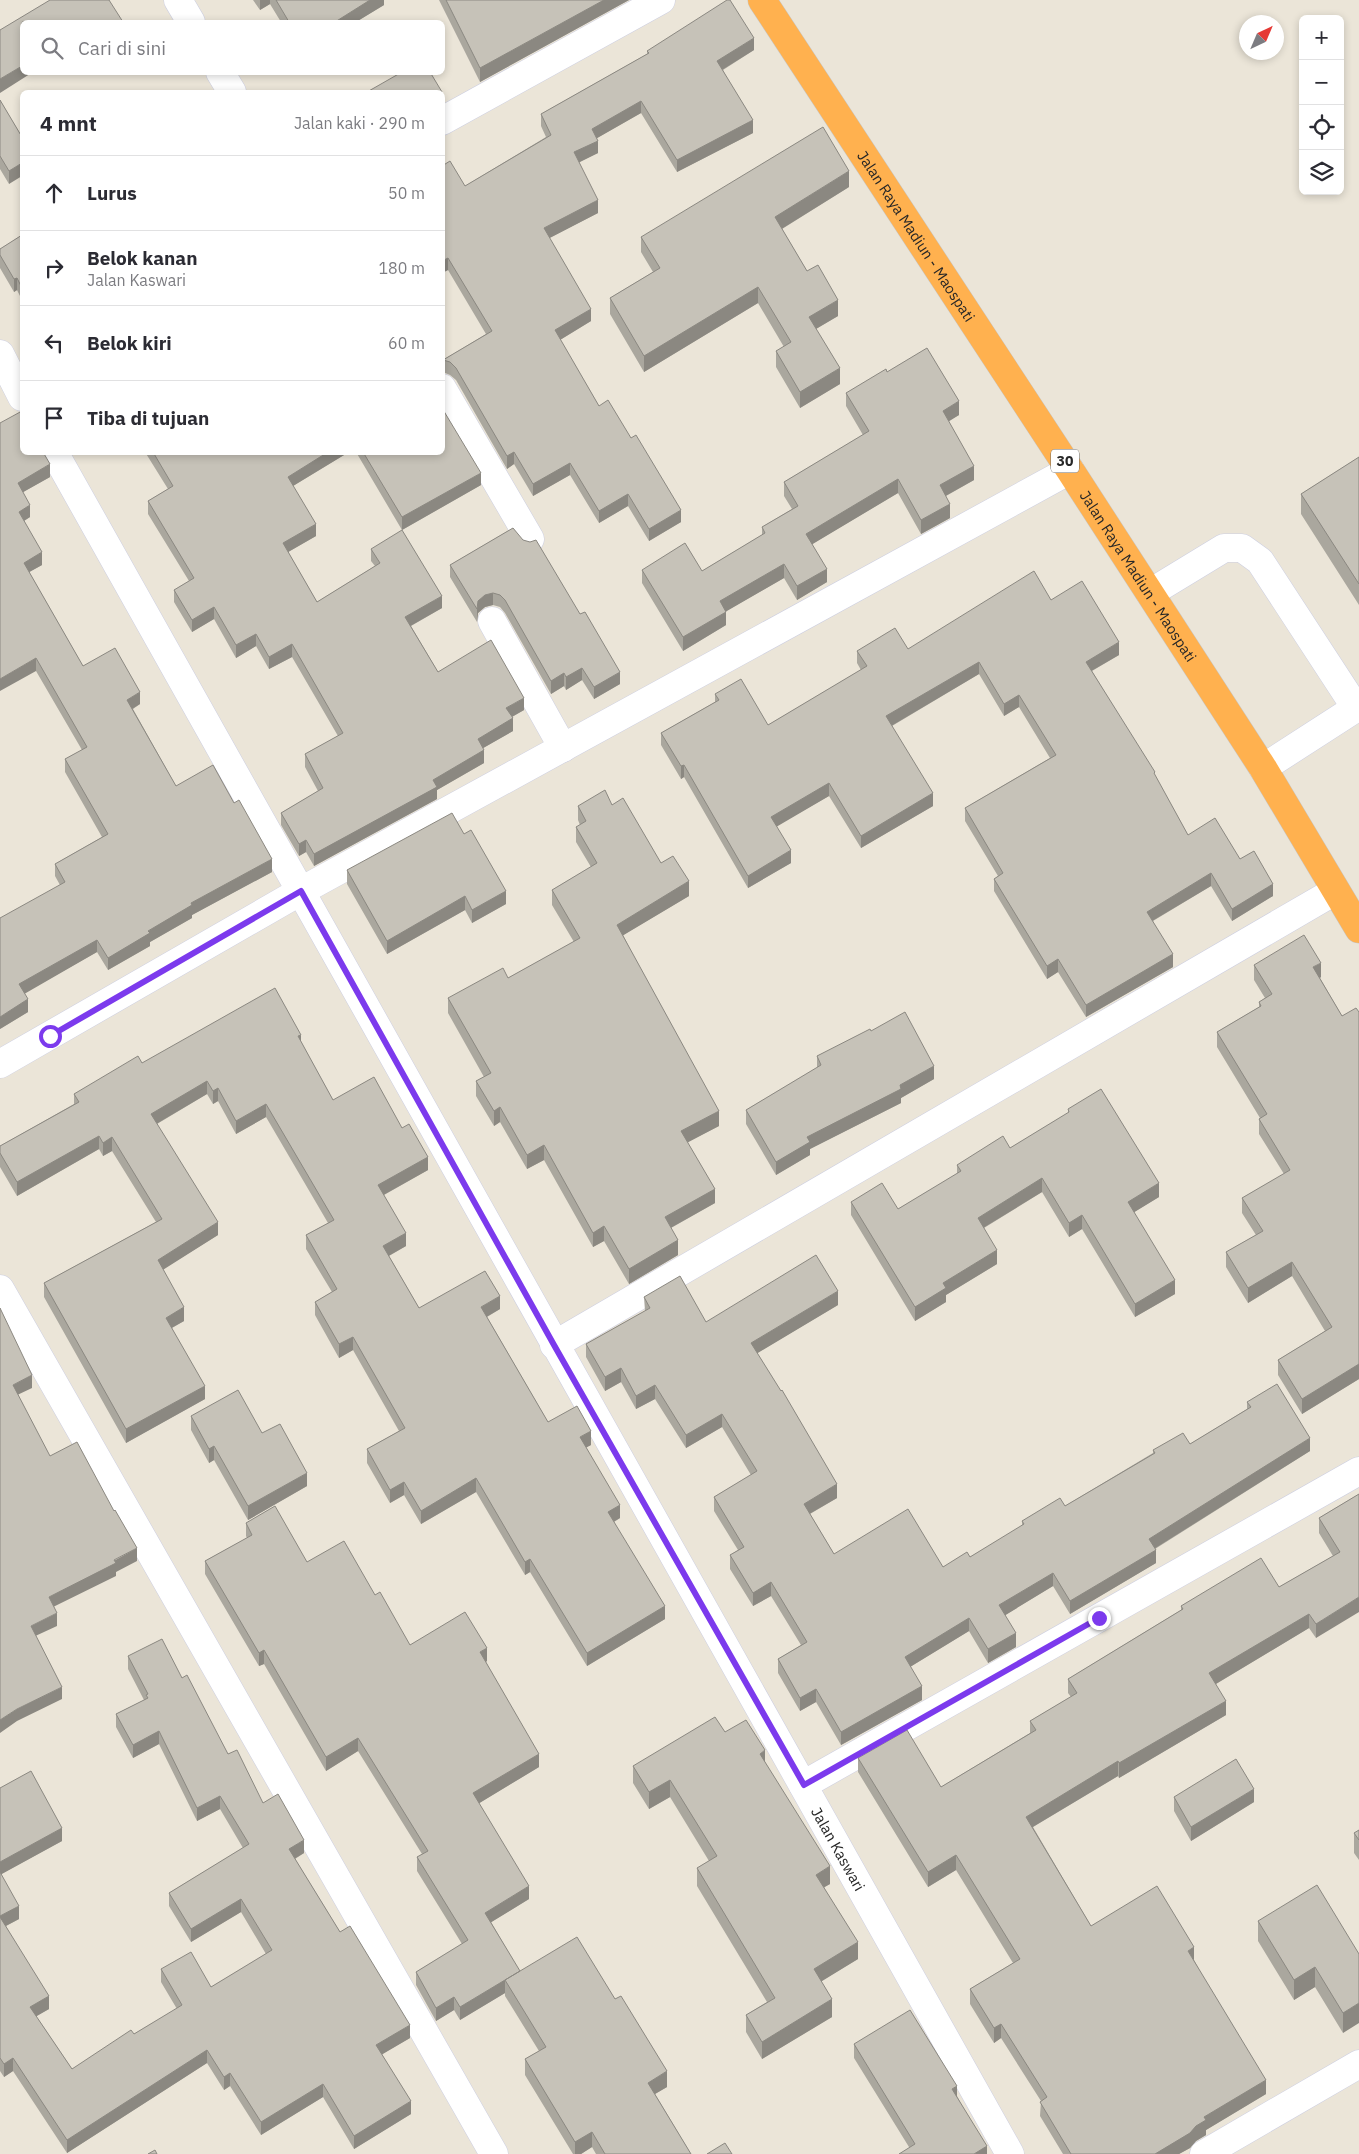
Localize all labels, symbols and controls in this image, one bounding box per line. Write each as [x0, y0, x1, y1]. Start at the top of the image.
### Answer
north arrow [1239, 15, 1284, 60]
map controls [1299, 15, 1344, 195]
button: + [1299, 15, 1344, 60]
search box [20, 20, 445, 75]
icon: search [38, 34, 66, 62]
text: Cari di sini [78, 36, 166, 60]
button: − [1299, 60, 1344, 105]
button: locate [1299, 105, 1344, 150]
text: 4 mnt [40, 109, 97, 137]
text: Jalan kaki · 290 m [294, 113, 425, 133]
street label: Jalan Raya Madiun - Maospati [854, 147, 979, 325]
button: layers [1299, 150, 1344, 195]
icon: ahead [40, 179, 68, 207]
text: Lurus [87, 181, 137, 205]
text: 50 m [388, 183, 425, 203]
text: Belok kanan [87, 246, 198, 270]
icon: right [40, 254, 68, 282]
text: 180 m [378, 258, 425, 278]
text: Jalan Kaswari [87, 270, 186, 290]
icon: left [40, 329, 68, 357]
text: Belok kiri [87, 331, 172, 355]
text: 60 m [388, 333, 425, 353]
icon: arrive [40, 404, 68, 432]
text: Tiba di tujuan [87, 406, 209, 430]
road number: 30 [1051, 450, 1079, 472]
street label: Jalan Raya Madiun - Maospati [1076, 486, 1201, 665]
route start [39, 1025, 62, 1048]
route end [1088, 1607, 1111, 1630]
street label: Jalan Kaswari [807, 1804, 870, 1894]

